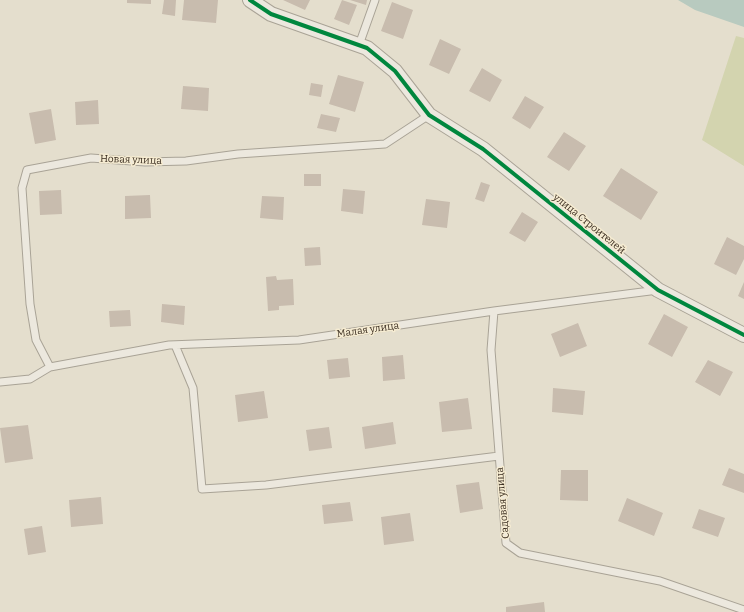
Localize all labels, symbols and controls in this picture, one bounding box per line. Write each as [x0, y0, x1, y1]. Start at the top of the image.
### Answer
street label: Новая улица [100, 153, 162, 167]
street label: улица Строителей [551, 191, 627, 257]
street label: Малая улица [336, 320, 400, 340]
street label: Садовая улица [494, 467, 512, 539]

